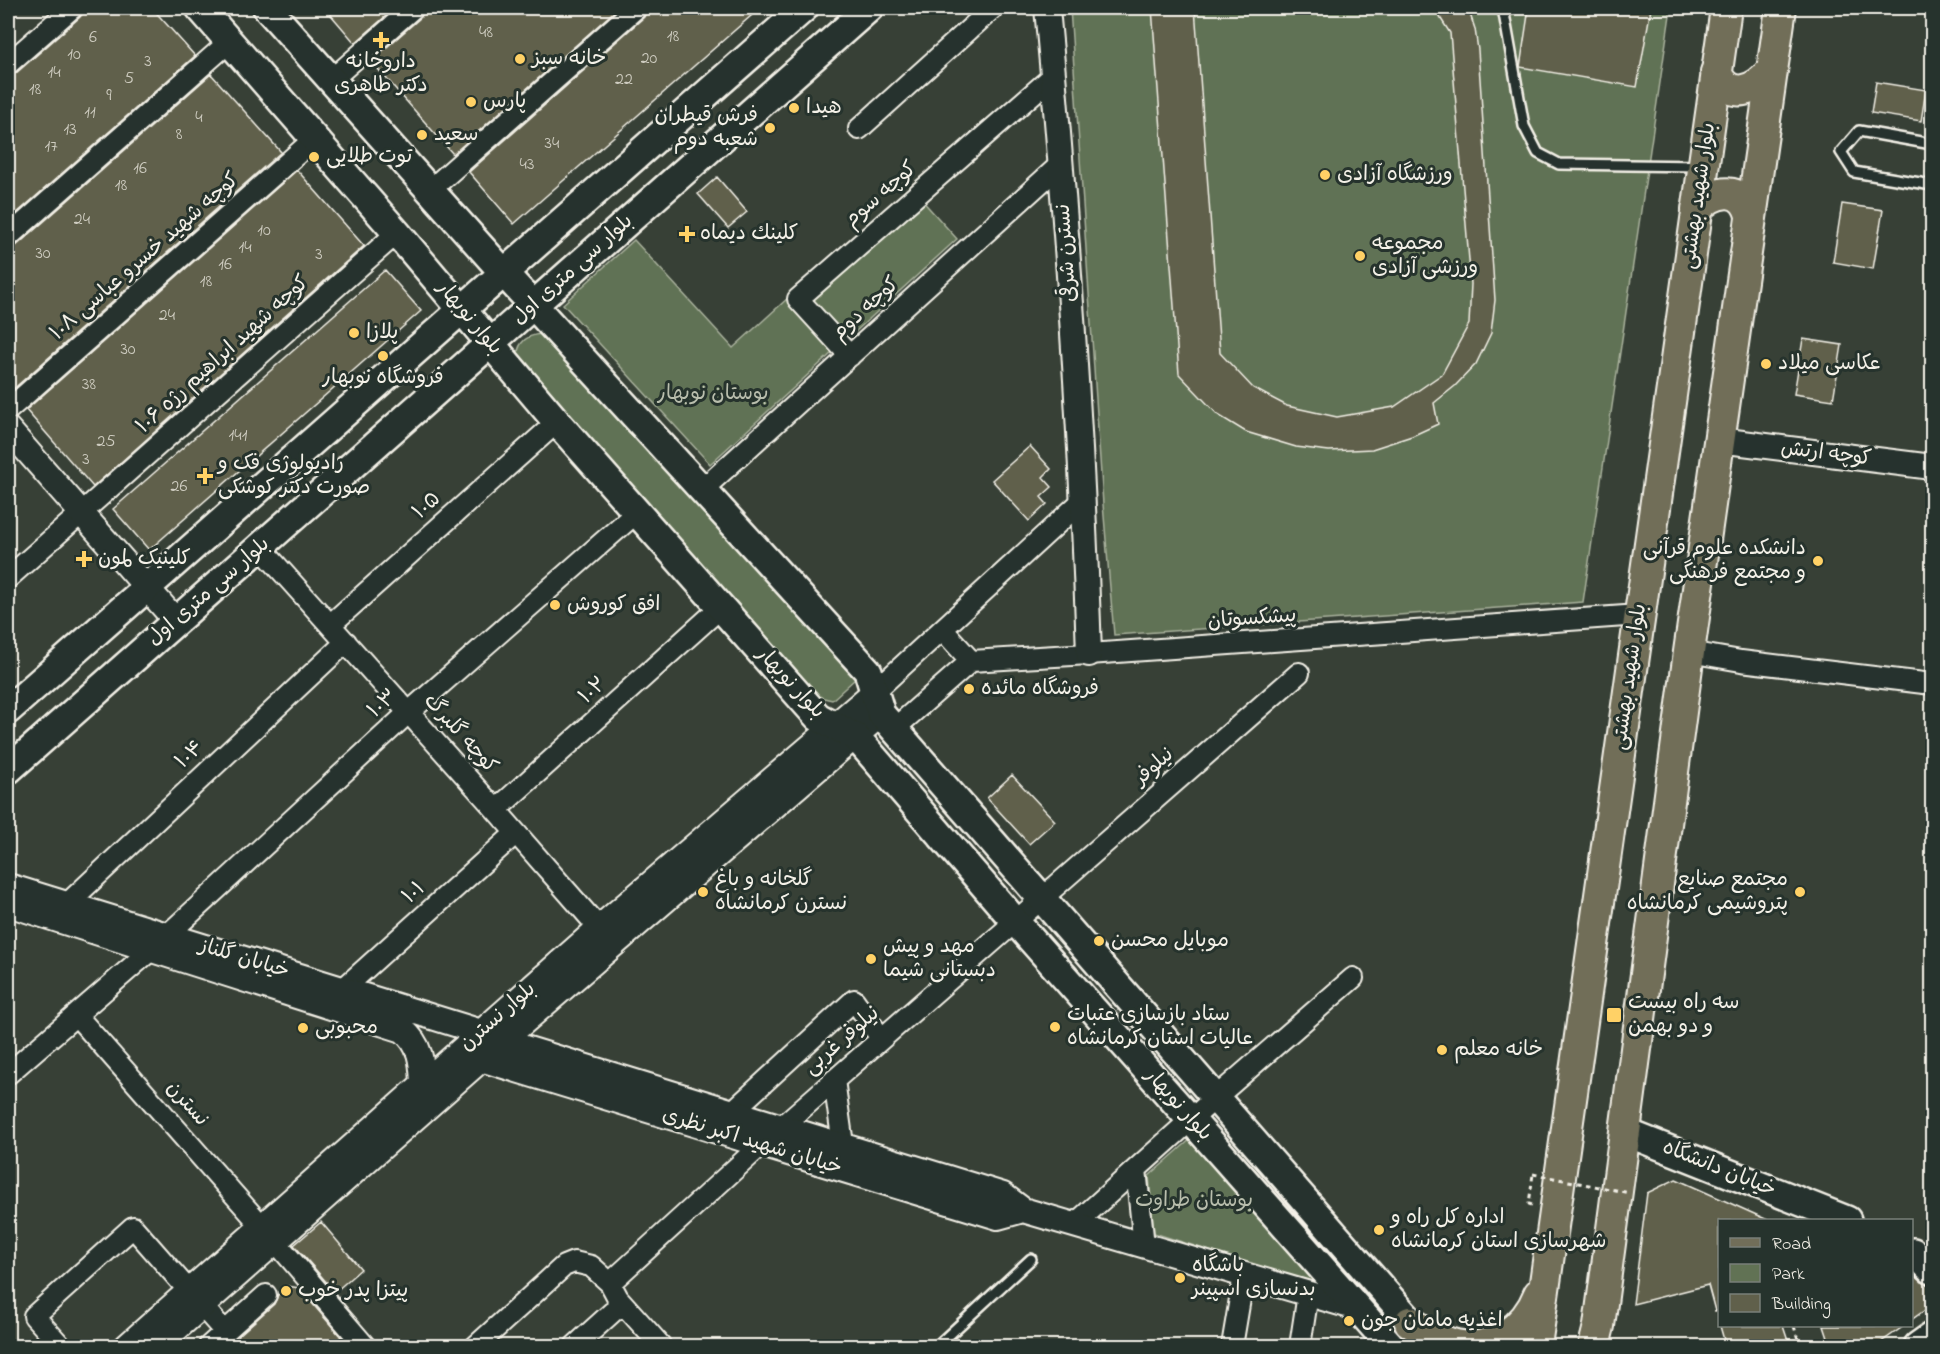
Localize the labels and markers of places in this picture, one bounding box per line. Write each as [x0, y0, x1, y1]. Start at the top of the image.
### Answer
marker: داروخانه دکتر طاهری [374, 33, 388, 47]
place label: خانه سبز [530, 44, 606, 74]
place label: داروخانه دکتر طاهری [334, 47, 428, 101]
marker: خانه سبز [513, 52, 527, 66]
place label: پارس [483, 87, 526, 117]
place label: هیدا [806, 93, 842, 123]
marker: پارس [464, 95, 478, 109]
place label: فرش قیطران شعبه دوم [655, 101, 758, 155]
marker: هیدا [787, 101, 801, 115]
place label: سعید [434, 120, 478, 150]
marker: فرش قیطران شعبه دوم [763, 121, 777, 135]
marker: سعید [415, 128, 429, 142]
place label: توت طلایی [326, 142, 413, 172]
marker: توت طلایی [307, 150, 321, 164]
place label: ورزشگاه آزادی [1337, 160, 1453, 190]
marker: ورزشگاه آزادی [1318, 168, 1332, 182]
place label: كلينك ديماه [700, 219, 798, 249]
marker: كلينك ديماه [678, 225, 696, 243]
place label: مجموعه ورزشی آزادی [1372, 229, 1478, 283]
marker: مجموعه ورزشی آزادی [1353, 249, 1367, 263]
place label: پلازا [366, 318, 398, 348]
marker: پلازا [347, 326, 361, 340]
marker: فروشگاه نوبهار [376, 349, 390, 363]
place label: عکاسی میلاد [1778, 349, 1881, 379]
marker: عکاسی میلاد [1759, 357, 1773, 371]
place label: فروشگاه نوبهار [321, 363, 444, 393]
place label: رادیولوژی فک و صورت دکتر کوشکی [216, 449, 370, 503]
marker: رادیولوژی فک و صورت دکتر کوشکی [196, 467, 214, 485]
place label: دانشکده علوم قرآنی و مجتمع فرهنگی [1643, 534, 1806, 588]
place label: کلینیک لمون [98, 544, 191, 574]
marker: کلینیک لمون [75, 550, 93, 568]
marker: دانشکده علوم قرآنی و مجتمع فرهنگی [1811, 554, 1825, 568]
place label: افق کوروش [567, 590, 661, 620]
marker: افق کوروش [548, 598, 562, 612]
place label: فروشگاه مائده [981, 674, 1099, 704]
marker: فروشگاه مائده [962, 682, 976, 696]
place label: گلخانه و باغ نسترن کرمانشاه [715, 865, 847, 919]
place label: مجتمع صنایع پتروشیمی کرمانشاه [1627, 865, 1788, 919]
marker: گلخانه و باغ نسترن کرمانشاه [696, 885, 710, 899]
marker: مجتمع صنایع پتروشیمی کرمانشاه [1793, 885, 1807, 899]
place label: موبایل محسن [1111, 926, 1229, 956]
place label: مهد و پیش دبستانی شیما [883, 932, 996, 986]
marker: موبایل محسن [1092, 934, 1106, 948]
marker: مهد و پیش دبستانی شیما [864, 952, 878, 966]
place label: سه راه بیست و دو بهمن [1628, 988, 1740, 1042]
place label: ستاد بازسازی عتبات عالیات استان کرمانشاه [1067, 1000, 1253, 1054]
marker: سه راه بیست و دو بهمن [1605, 1006, 1623, 1024]
place label: محبوبی [315, 1013, 378, 1043]
marker: ستاد بازسازی عتبات عالیات استان کرمانشاه [1048, 1020, 1062, 1034]
marker: محبوبی [296, 1021, 310, 1035]
place label: خانه معلم [1454, 1035, 1543, 1065]
marker: خانه معلم [1435, 1043, 1449, 1057]
place label: اداره کل راه و شهرسازی استان کرمانشاه [1389, 1203, 1606, 1257]
marker: اداره کل راه و شهرسازی استان کرمانشاه [1372, 1223, 1386, 1237]
place label: باشگاه بدنسازی اسپینر [1190, 1251, 1316, 1305]
marker: باشگاه بدنسازی اسپینر [1173, 1271, 1187, 1285]
place label: پیتزا پدر خوب [298, 1276, 408, 1306]
marker: پیتزا پدر خوب [279, 1284, 293, 1298]
place label: اغذیه مامان جون [1361, 1306, 1503, 1336]
marker: اغذیه مامان جون [1342, 1314, 1356, 1328]

